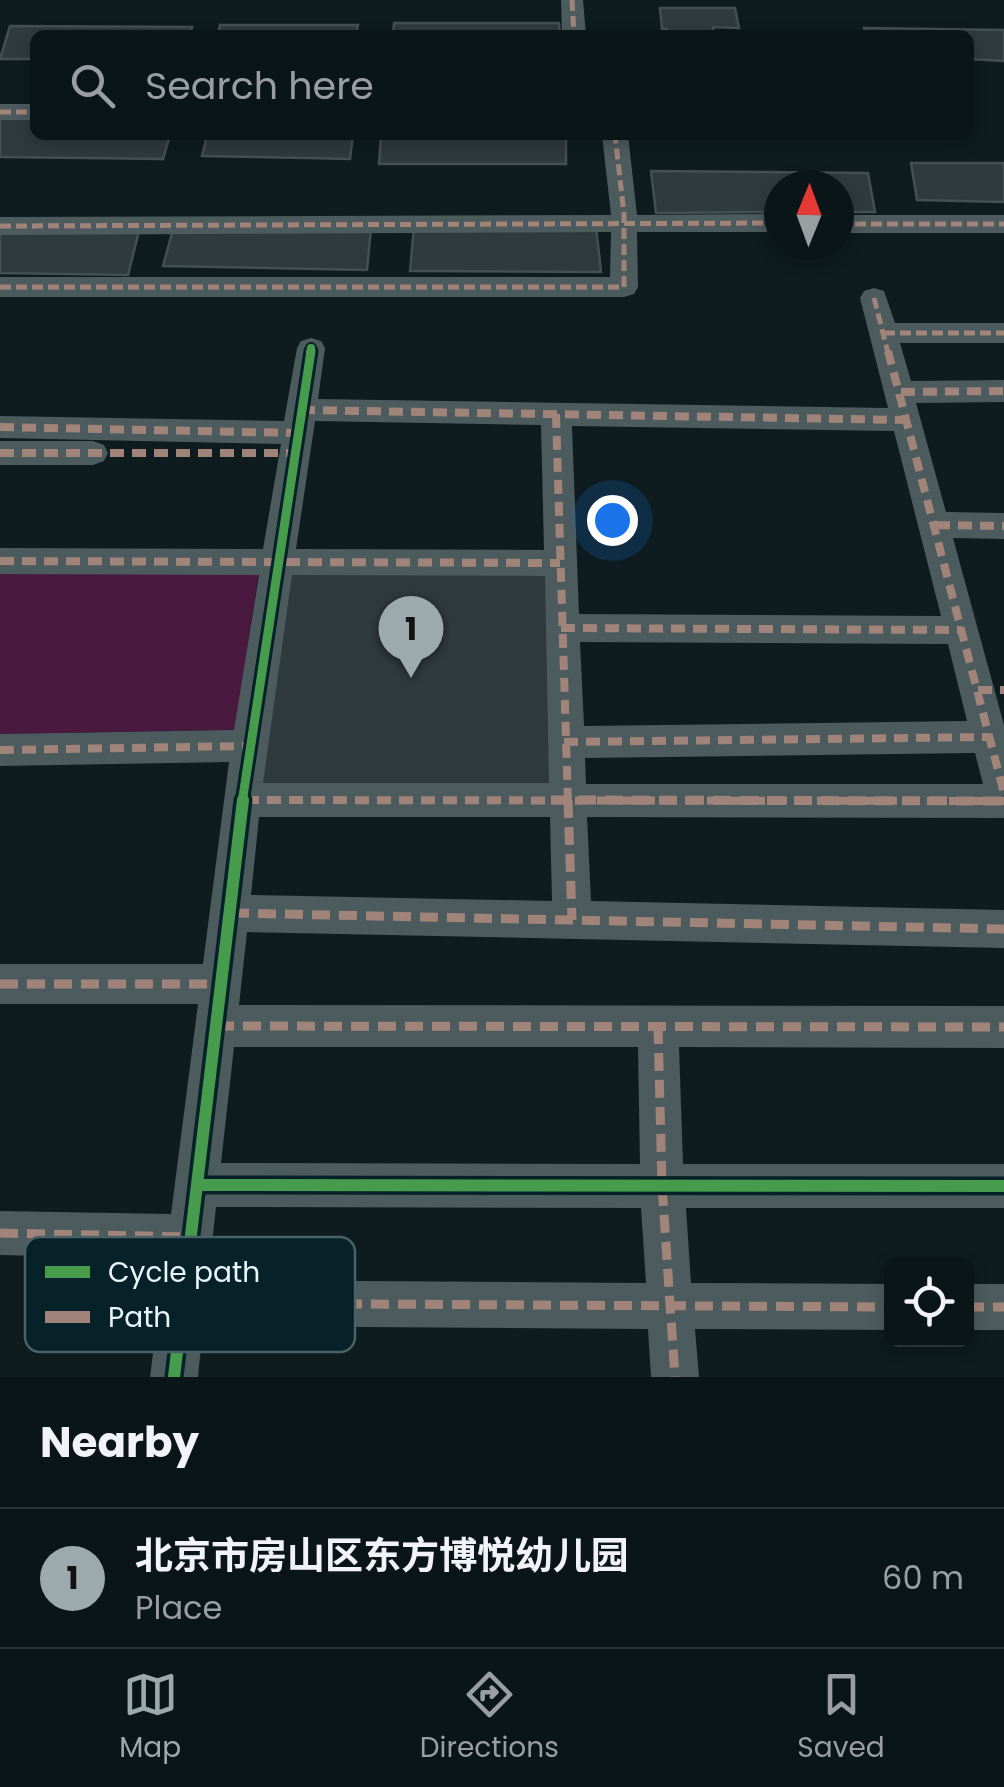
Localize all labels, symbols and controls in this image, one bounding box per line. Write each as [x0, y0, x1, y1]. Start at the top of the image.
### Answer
search box [30, 30, 974, 140]
icon: search [65, 58, 120, 113]
text: Search here [145, 59, 374, 112]
north arrow [764, 170, 854, 260]
your location [587, 495, 638, 546]
pin: 1 [378, 596, 444, 678]
legend [25, 1237, 355, 1352]
text: Cycle path [108, 1253, 260, 1292]
map controls [884, 1257, 974, 1347]
button: locate [884, 1257, 974, 1347]
text: Path [108, 1298, 171, 1337]
text: Nearby [40, 1413, 199, 1472]
text: 北京市房山区东方博悦幼儿园 [135, 1529, 629, 1582]
text: 1 [66, 1555, 79, 1600]
text: 60 m [882, 1555, 964, 1600]
text: Place [135, 1585, 222, 1630]
tab: Map [119, 1667, 181, 1769]
tab: Directions [420, 1667, 559, 1769]
tab: Saved [797, 1667, 885, 1769]

